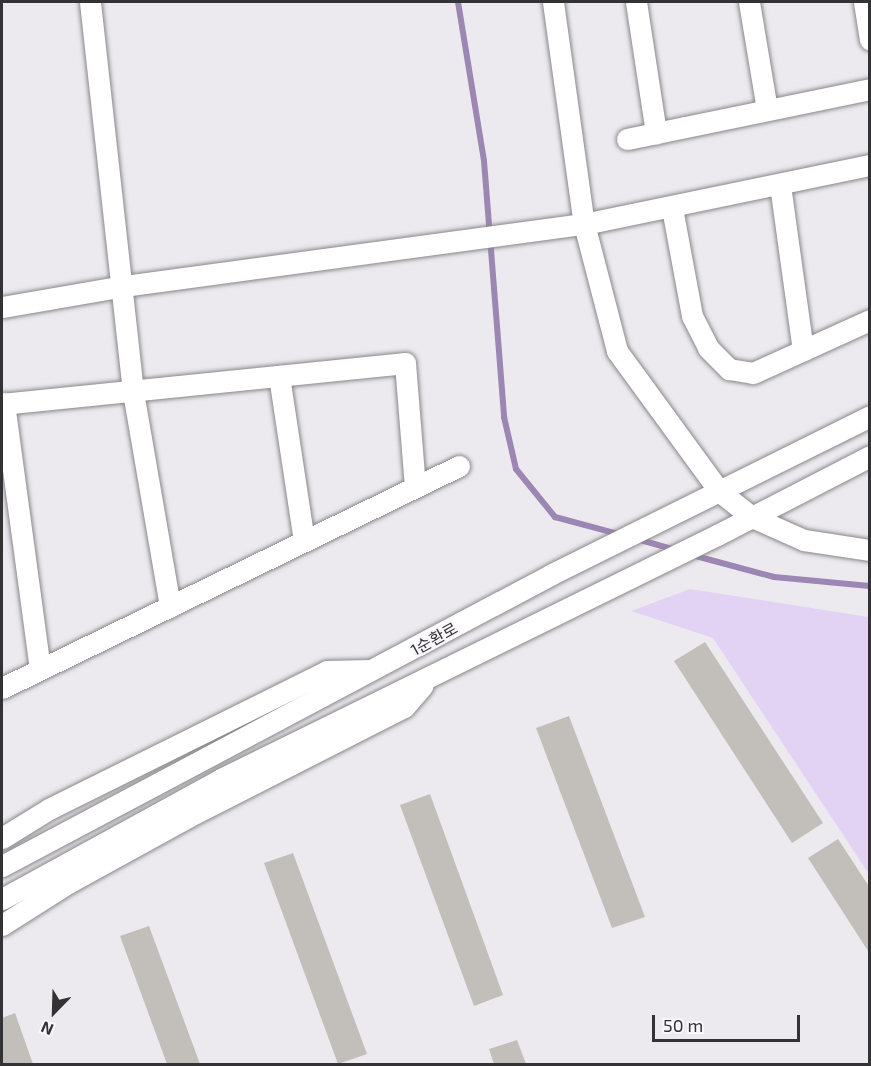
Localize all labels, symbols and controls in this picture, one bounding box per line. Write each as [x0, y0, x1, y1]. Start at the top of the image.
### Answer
street label: 1순환로 [407, 618, 461, 660]
north arrow [24, 982, 84, 1042]
scale bar [655, 1003, 804, 1041]
text: 50 m [663, 1014, 703, 1036]
text: N [38, 1018, 56, 1040]

